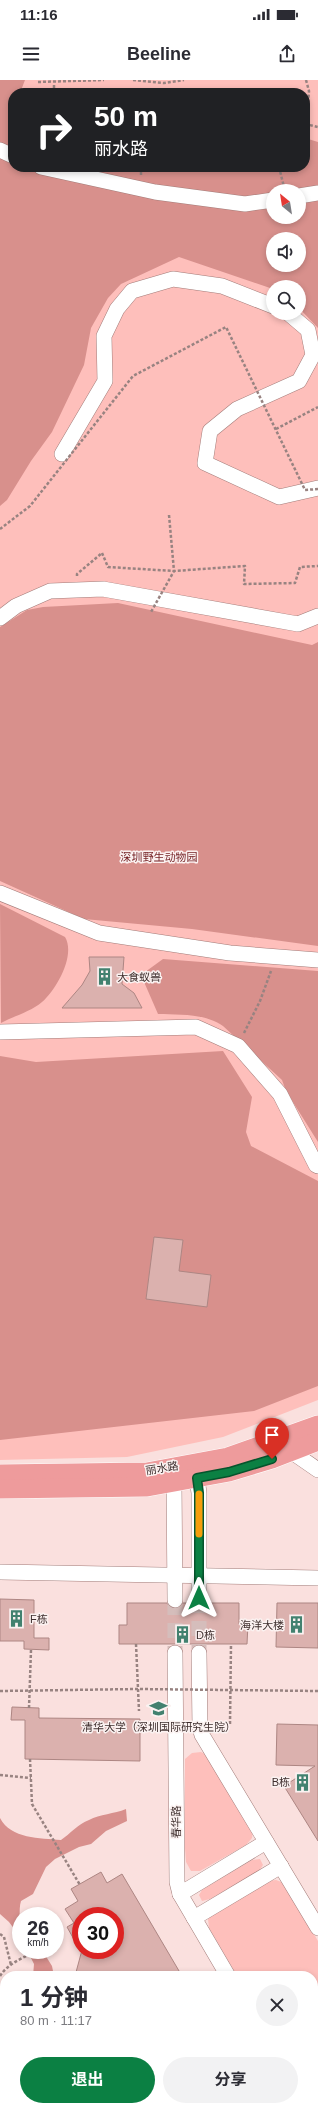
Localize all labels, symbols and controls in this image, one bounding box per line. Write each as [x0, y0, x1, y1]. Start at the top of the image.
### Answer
text: 11:16 [20, 6, 58, 23]
icon: menu [20, 43, 42, 65]
icon: share [276, 43, 298, 65]
text: Beeline [127, 44, 191, 64]
text: 50 m [94, 101, 158, 132]
icon: right [28, 104, 80, 156]
text: 丽水路 [94, 139, 148, 159]
north arrow [266, 184, 306, 224]
map controls [266, 184, 306, 320]
button: sound [266, 232, 306, 272]
button: search [266, 280, 306, 320]
park label: 深圳野生动物园 [121, 851, 198, 863]
building icon: 大食蚁兽 [94, 967, 114, 987]
place label: 大食蚁兽 [117, 971, 161, 983]
pin [255, 1418, 289, 1459]
icon: arrive [261, 1424, 283, 1446]
street label: 丽水路 [145, 1459, 179, 1477]
position arrow [178, 1577, 220, 1619]
building icon: F栋 [7, 1609, 27, 1629]
place label: F栋 [30, 1613, 48, 1625]
building icon: 海洋大楼 [287, 1615, 307, 1635]
place label: 海洋大楼 [240, 1619, 284, 1631]
building icon: D栋 [173, 1625, 193, 1645]
place label: D栋 [196, 1629, 215, 1641]
school or university icon: 清华大学（深圳国际研究生院） [149, 1699, 169, 1719]
place label: 清华大学（深圳国际研究生院） [82, 1721, 236, 1733]
building icon: B栋 [293, 1772, 313, 1792]
place label: B栋 [272, 1776, 290, 1788]
street label: 春华路 [170, 1806, 182, 1839]
speed limit sign: 30 [72, 1907, 124, 1959]
text: 26 [27, 1917, 49, 1939]
text: km/h [27, 1937, 49, 1948]
text: 1 分钟 [20, 1984, 88, 2011]
button: close [256, 1984, 298, 2026]
text: 80 m · 11:17 [20, 2013, 92, 2028]
button: 退出 [20, 2057, 155, 2103]
button: 分享 [163, 2057, 298, 2103]

